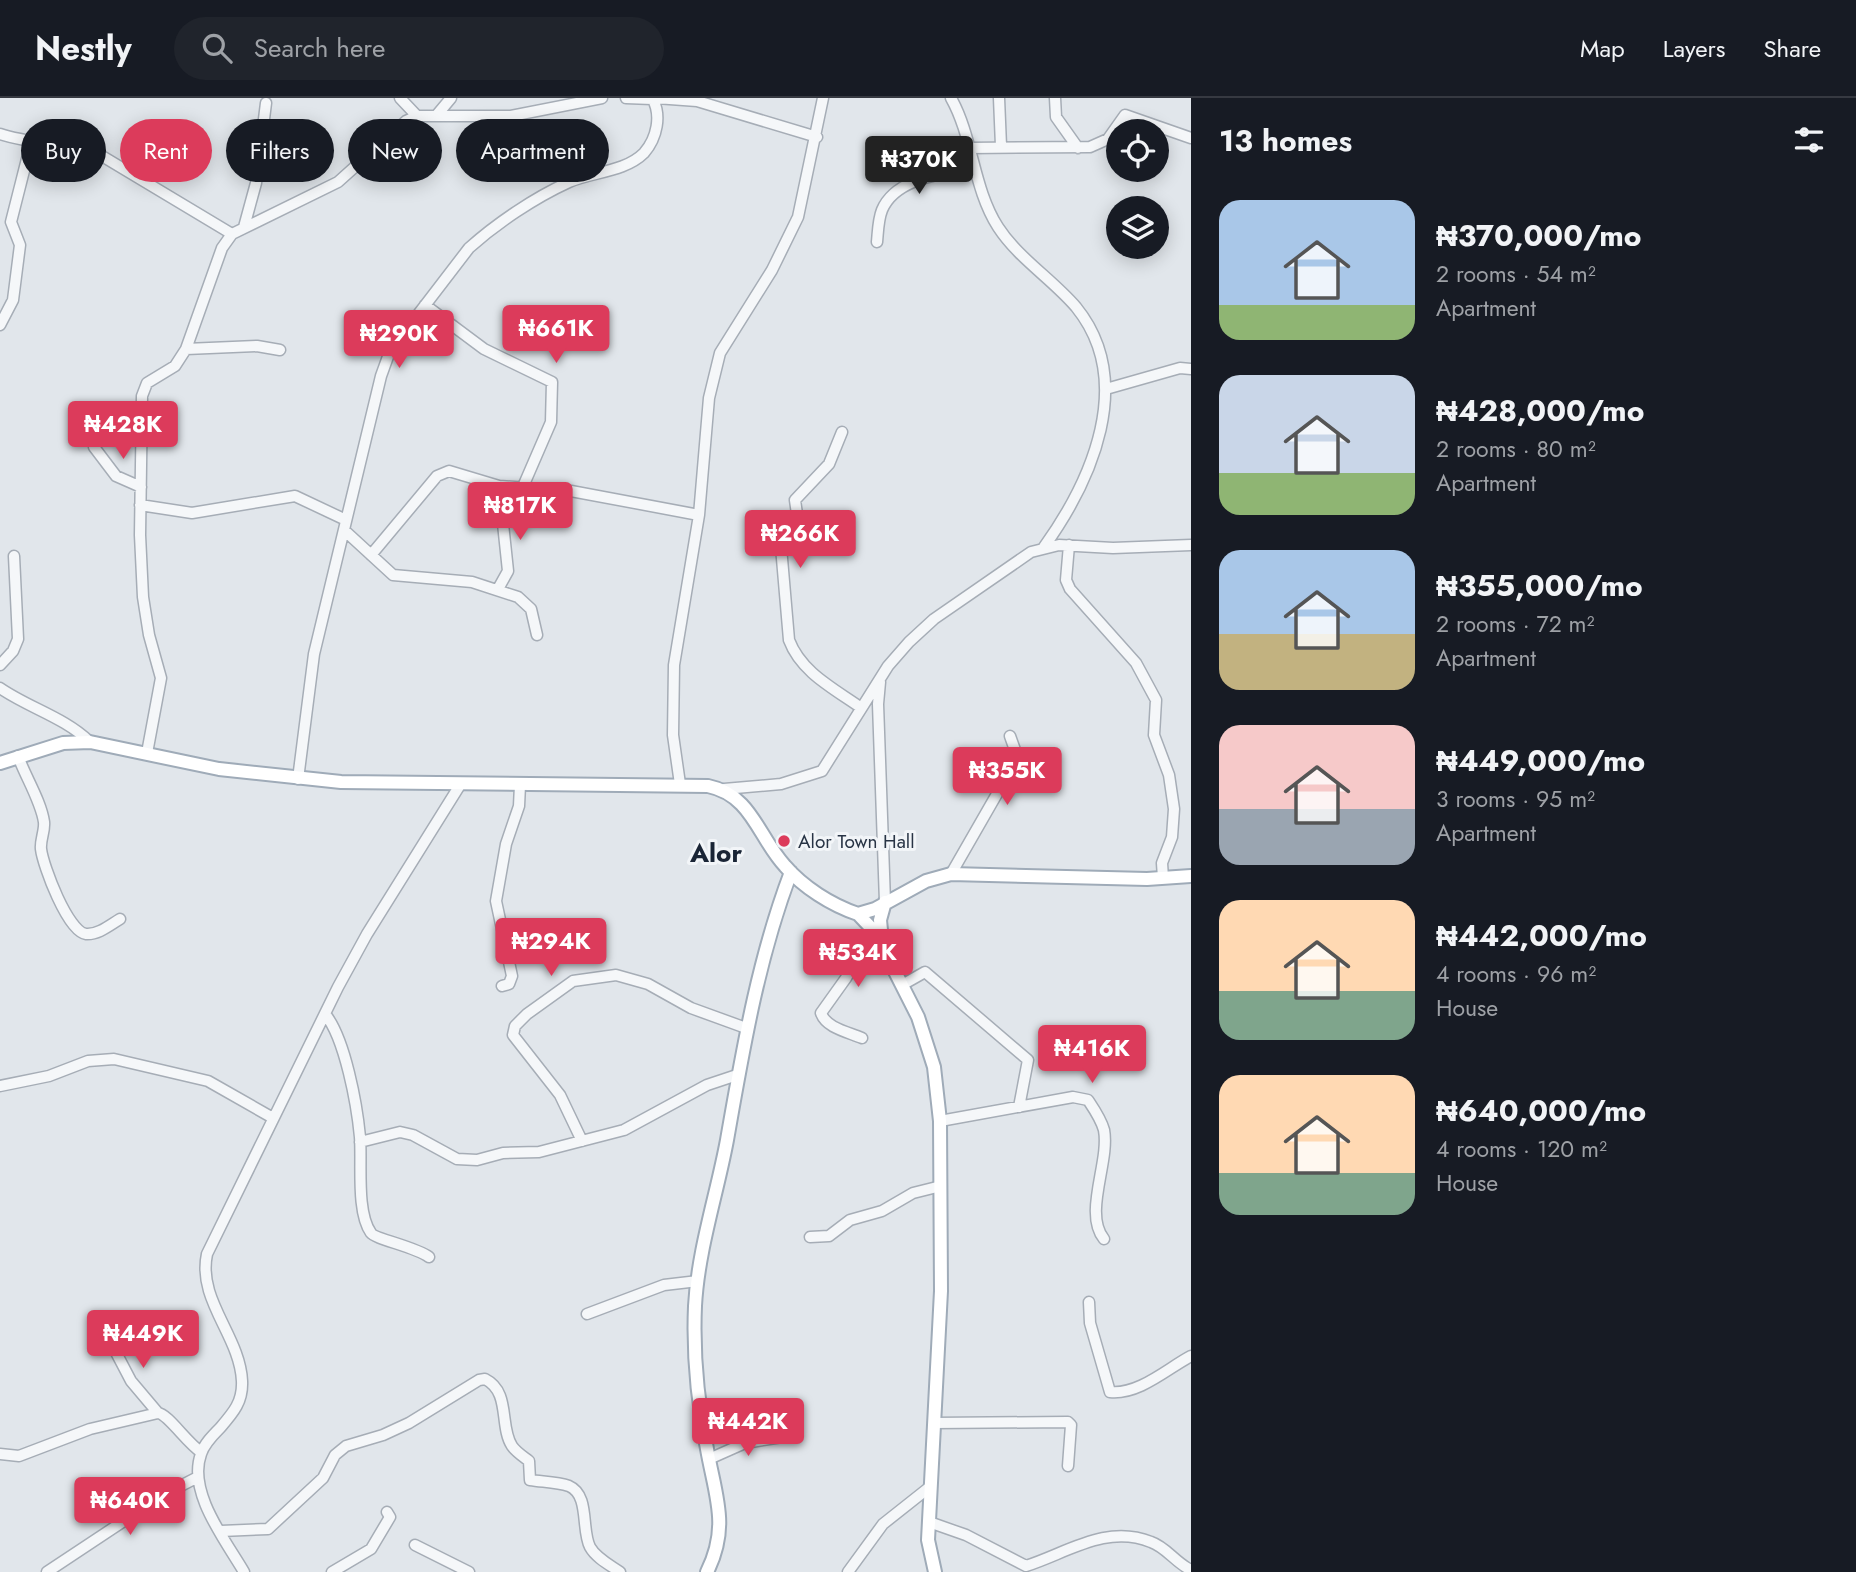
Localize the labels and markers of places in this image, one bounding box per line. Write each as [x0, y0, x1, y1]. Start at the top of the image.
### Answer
pin: ₦370K [870, 136, 968, 196]
pin: ₦661K [507, 306, 605, 365]
pin: ₦290K [350, 310, 448, 370]
pin: ₦428K [74, 402, 172, 461]
pin: ₦817K [471, 482, 569, 542]
pin: ₦266K [751, 510, 849, 570]
pin: ₦355K [958, 748, 1056, 807]
place label: Alor Town Hall [798, 828, 915, 855]
marker: Alor Town Hall [776, 833, 792, 849]
pin: ₦294K [502, 918, 600, 978]
pin: ₦534K [809, 930, 907, 989]
pin: ₦416K [1043, 1026, 1141, 1085]
pin: ₦449K [94, 1310, 192, 1370]
pin: ₦442K [699, 1398, 797, 1458]
pin: ₦640K [81, 1478, 179, 1537]

